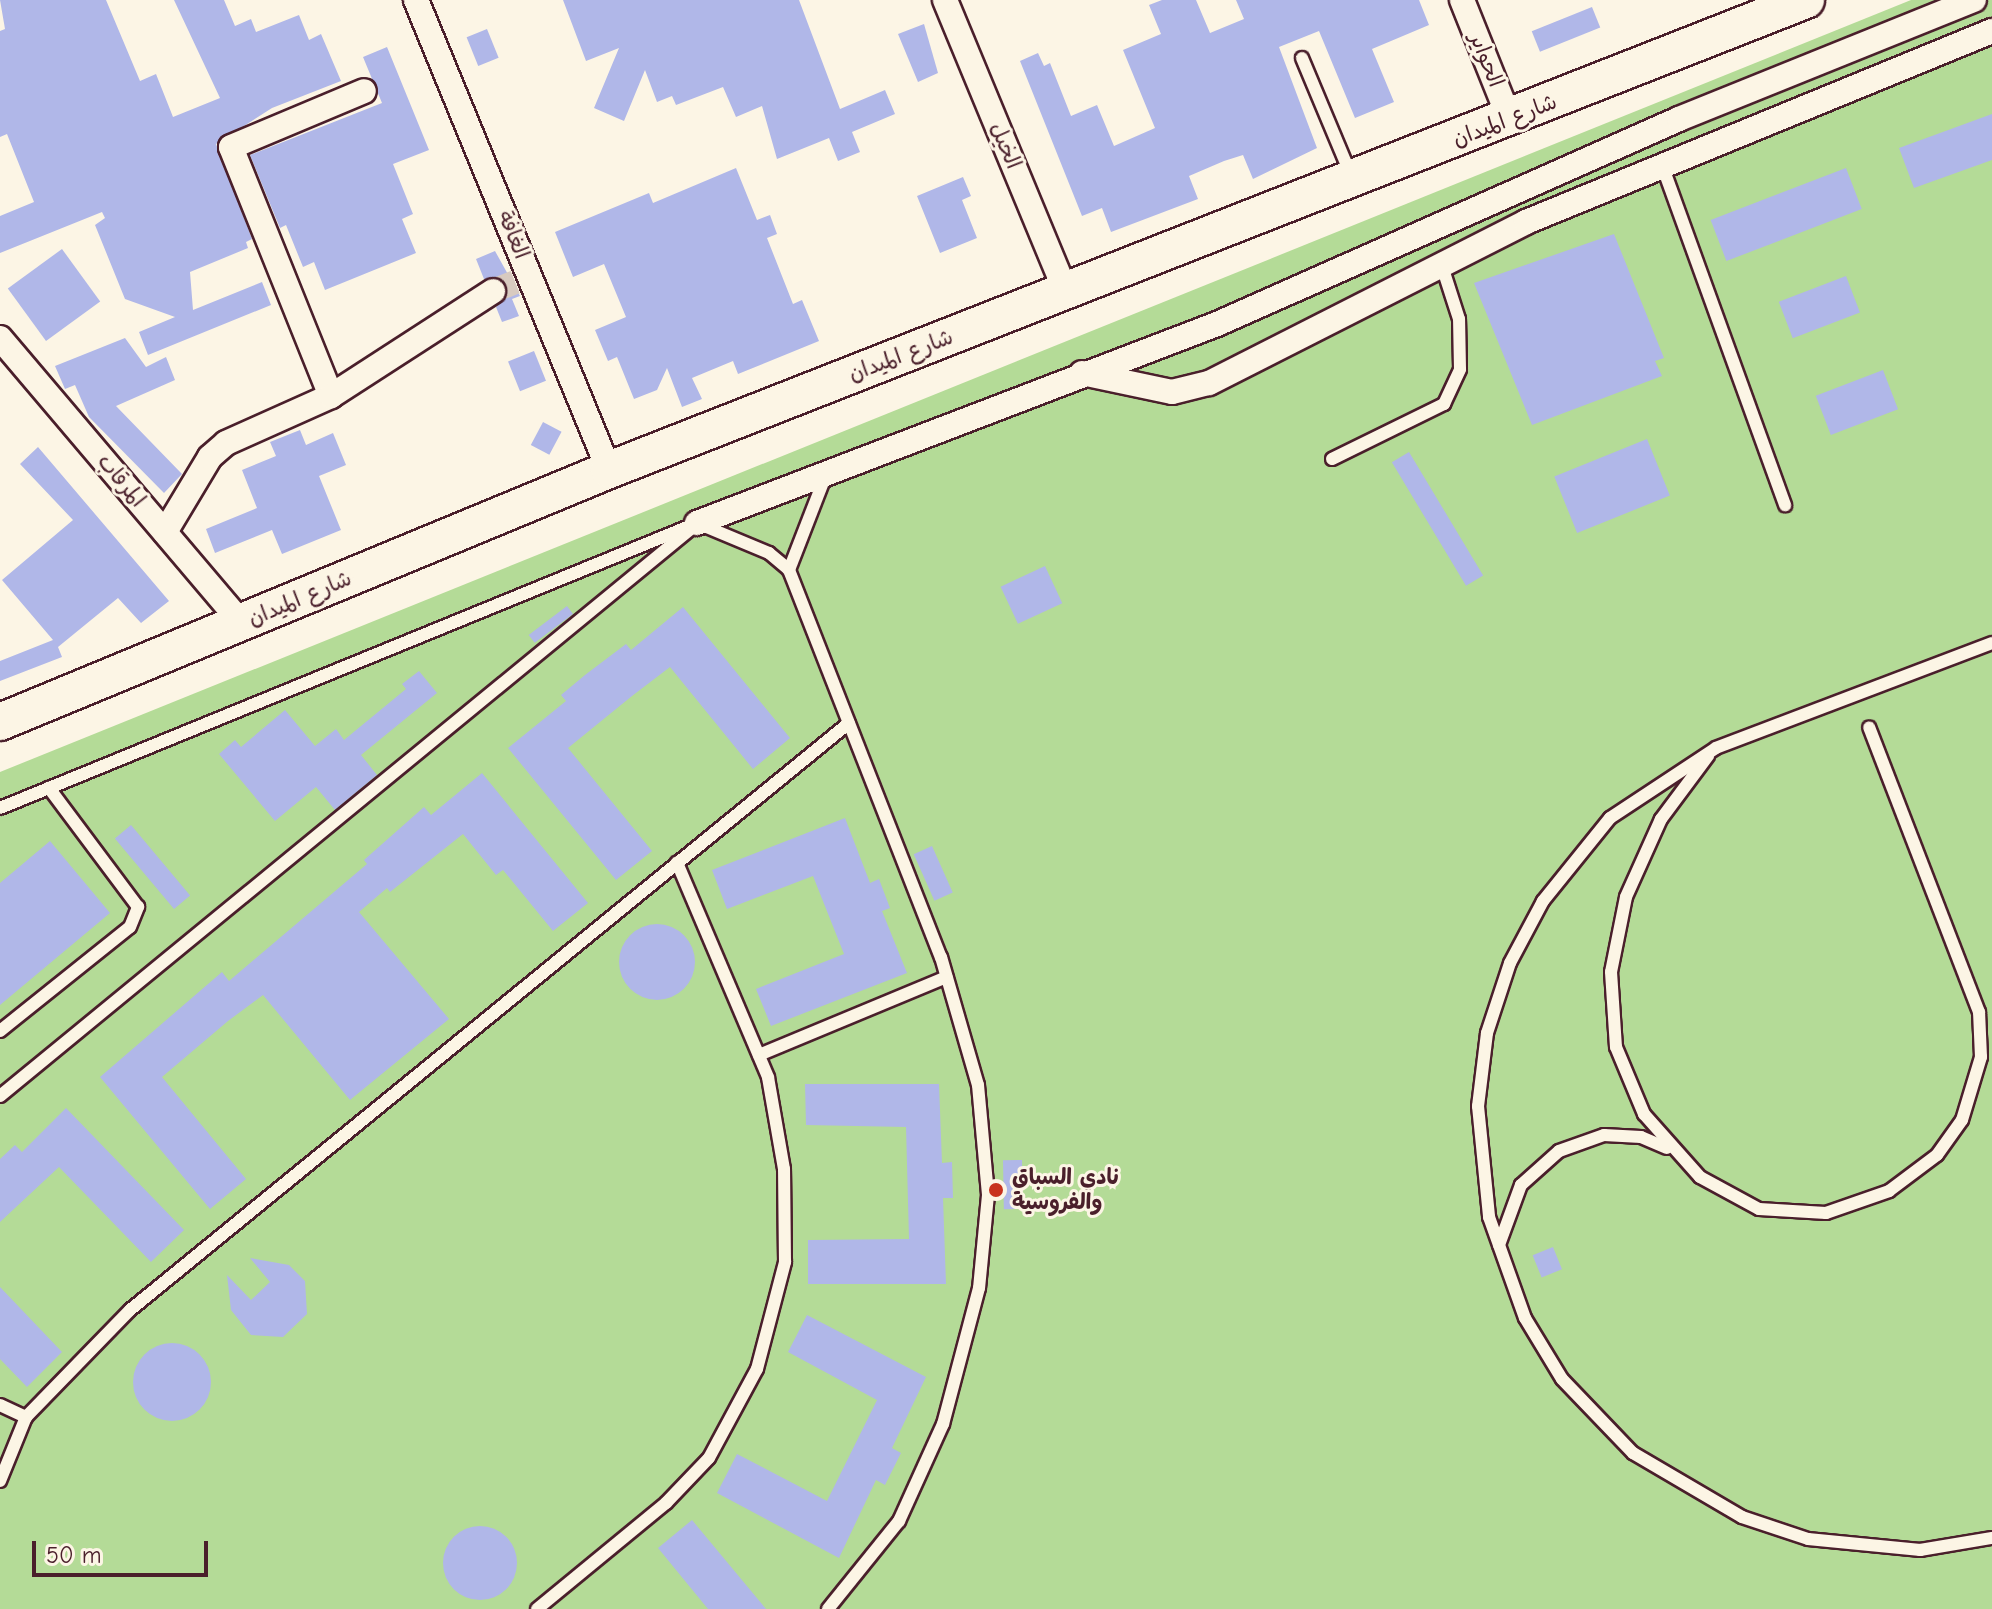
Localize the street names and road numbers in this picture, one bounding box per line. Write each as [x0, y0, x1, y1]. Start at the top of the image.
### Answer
street label: الحواير [1463, 29, 1509, 91]
street label: شارع الميدان [1449, 89, 1561, 153]
street label: الخيل [983, 119, 1027, 173]
street label: الغافة [491, 207, 535, 263]
street label: شارع الميدان [845, 324, 957, 388]
street label: المرقاب [91, 449, 151, 513]
street label: شارع الميدان [244, 565, 356, 633]

